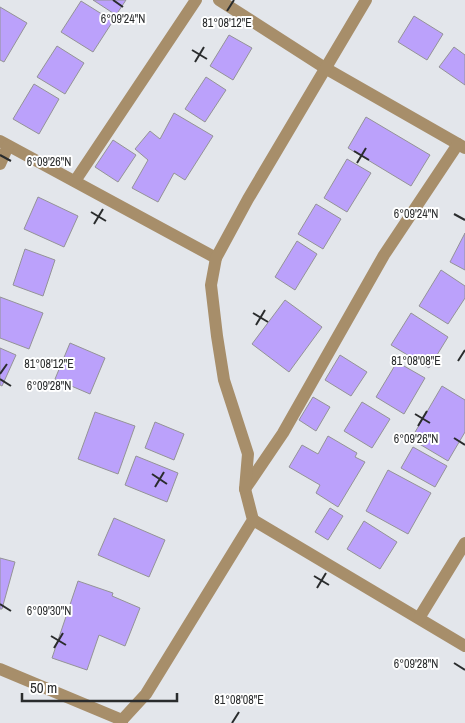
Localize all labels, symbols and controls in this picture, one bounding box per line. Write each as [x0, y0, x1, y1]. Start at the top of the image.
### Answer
text: 6°09'24"N [101, 11, 145, 27]
text: 81°08'12"E [202, 15, 252, 31]
text: 6°09'26"N [27, 154, 71, 170]
text: 6°09'24"N [394, 206, 438, 222]
text: 81°08'08"E [391, 353, 441, 369]
text: 81°08'12"E [24, 356, 74, 372]
text: 6°09'28"N [27, 378, 71, 394]
text: 6°09'26"N [394, 431, 438, 447]
text: 6°09'30"N [27, 603, 71, 619]
text: 6°09'28"N [394, 656, 438, 672]
scale bar [22, 670, 178, 702]
text: 50 m [30, 677, 57, 698]
text: 81°08'08"E [214, 692, 264, 708]

